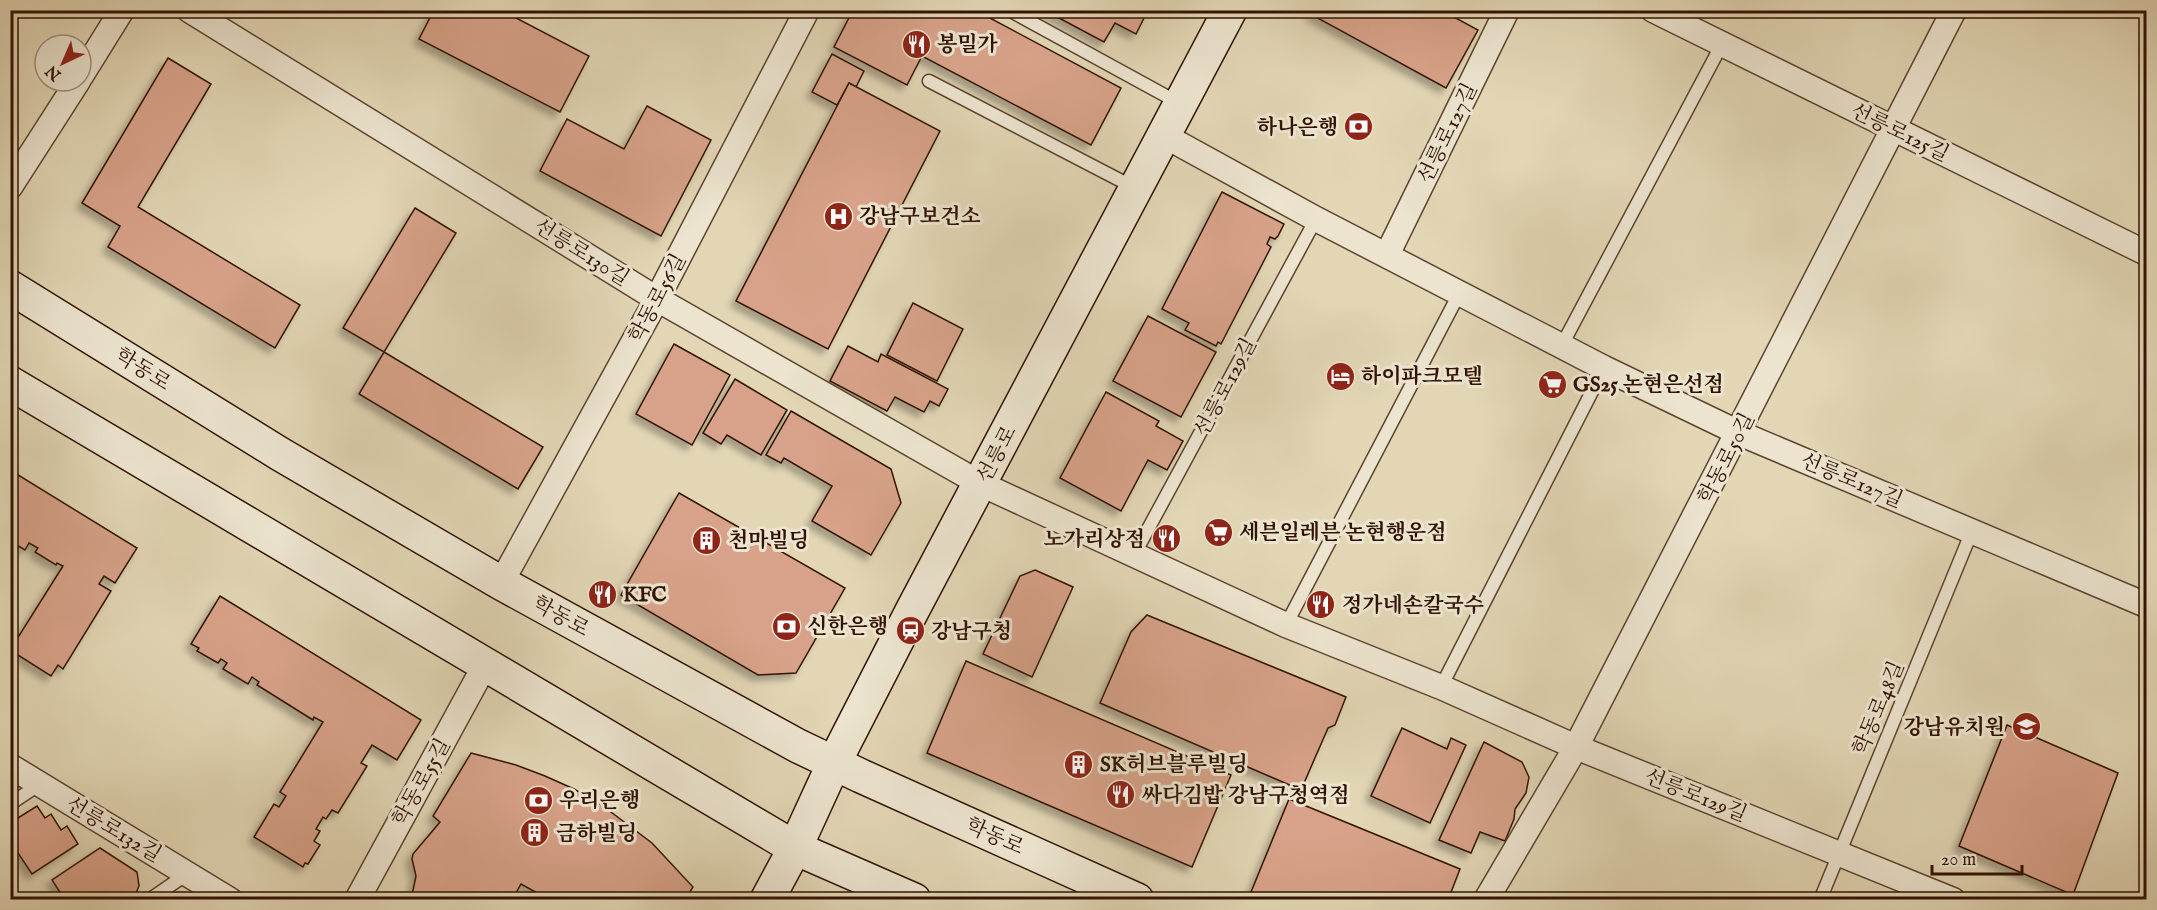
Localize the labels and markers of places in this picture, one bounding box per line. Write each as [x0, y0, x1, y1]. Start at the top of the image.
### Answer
restaurant icon: 봉밀가 [900, 28, 932, 60]
place label: 봉밀가 [937, 32, 999, 59]
bank icon: 하나은행 [1343, 111, 1375, 143]
place label: 하나은행 [1257, 115, 1338, 142]
hospital icon: 강남구보건소 [822, 200, 854, 232]
place label: 강남구보건소 [859, 204, 981, 231]
hotel icon: 하이파크모텔 [1324, 360, 1356, 392]
place label: 하이파크모텔 [1361, 364, 1483, 391]
supermarket icon: GS25 논현은선점 [1536, 368, 1568, 400]
place label: GS25 논현은선점 [1573, 372, 1724, 399]
supermarket icon: 세븐일레븐 논현행운점 [1202, 516, 1234, 548]
place label: 세븐일레븐 논현행운점 [1239, 520, 1446, 547]
restaurant icon: 노가리상점 [1150, 523, 1182, 555]
building icon: 천마빌딩 [691, 524, 723, 556]
place label: 노가리상점 [1044, 527, 1145, 554]
place label: 천마빌딩 [728, 528, 809, 555]
restaurant icon: KFC [586, 578, 618, 610]
place label: KFC [623, 582, 667, 609]
restaurant icon: 정가네손칼국수 [1305, 589, 1337, 621]
place label: 정가네손칼국수 [1342, 593, 1484, 620]
bank icon: 신한은행 [770, 610, 802, 642]
place label: 신한은행 [807, 614, 888, 641]
station icon: 강남구청 [894, 615, 926, 647]
place label: 강남구청 [931, 619, 1012, 646]
school or university icon: 강남유치원 [2010, 711, 2042, 743]
place label: 강남유치원 [1904, 715, 2005, 742]
building icon: SK허브블루빌딩 [1063, 748, 1095, 780]
place label: SK허브블루빌딩 [1100, 752, 1248, 779]
restaurant icon: 싸다김밥 강남구청역점 [1105, 779, 1137, 811]
place label: 싸다김밥 강남구청역점 [1142, 783, 1349, 810]
bank icon: 우리은행 [522, 784, 554, 816]
place label: 우리은행 [559, 788, 640, 815]
building icon: 금하빌딩 [519, 817, 551, 849]
place label: 금하빌딩 [556, 821, 637, 848]

